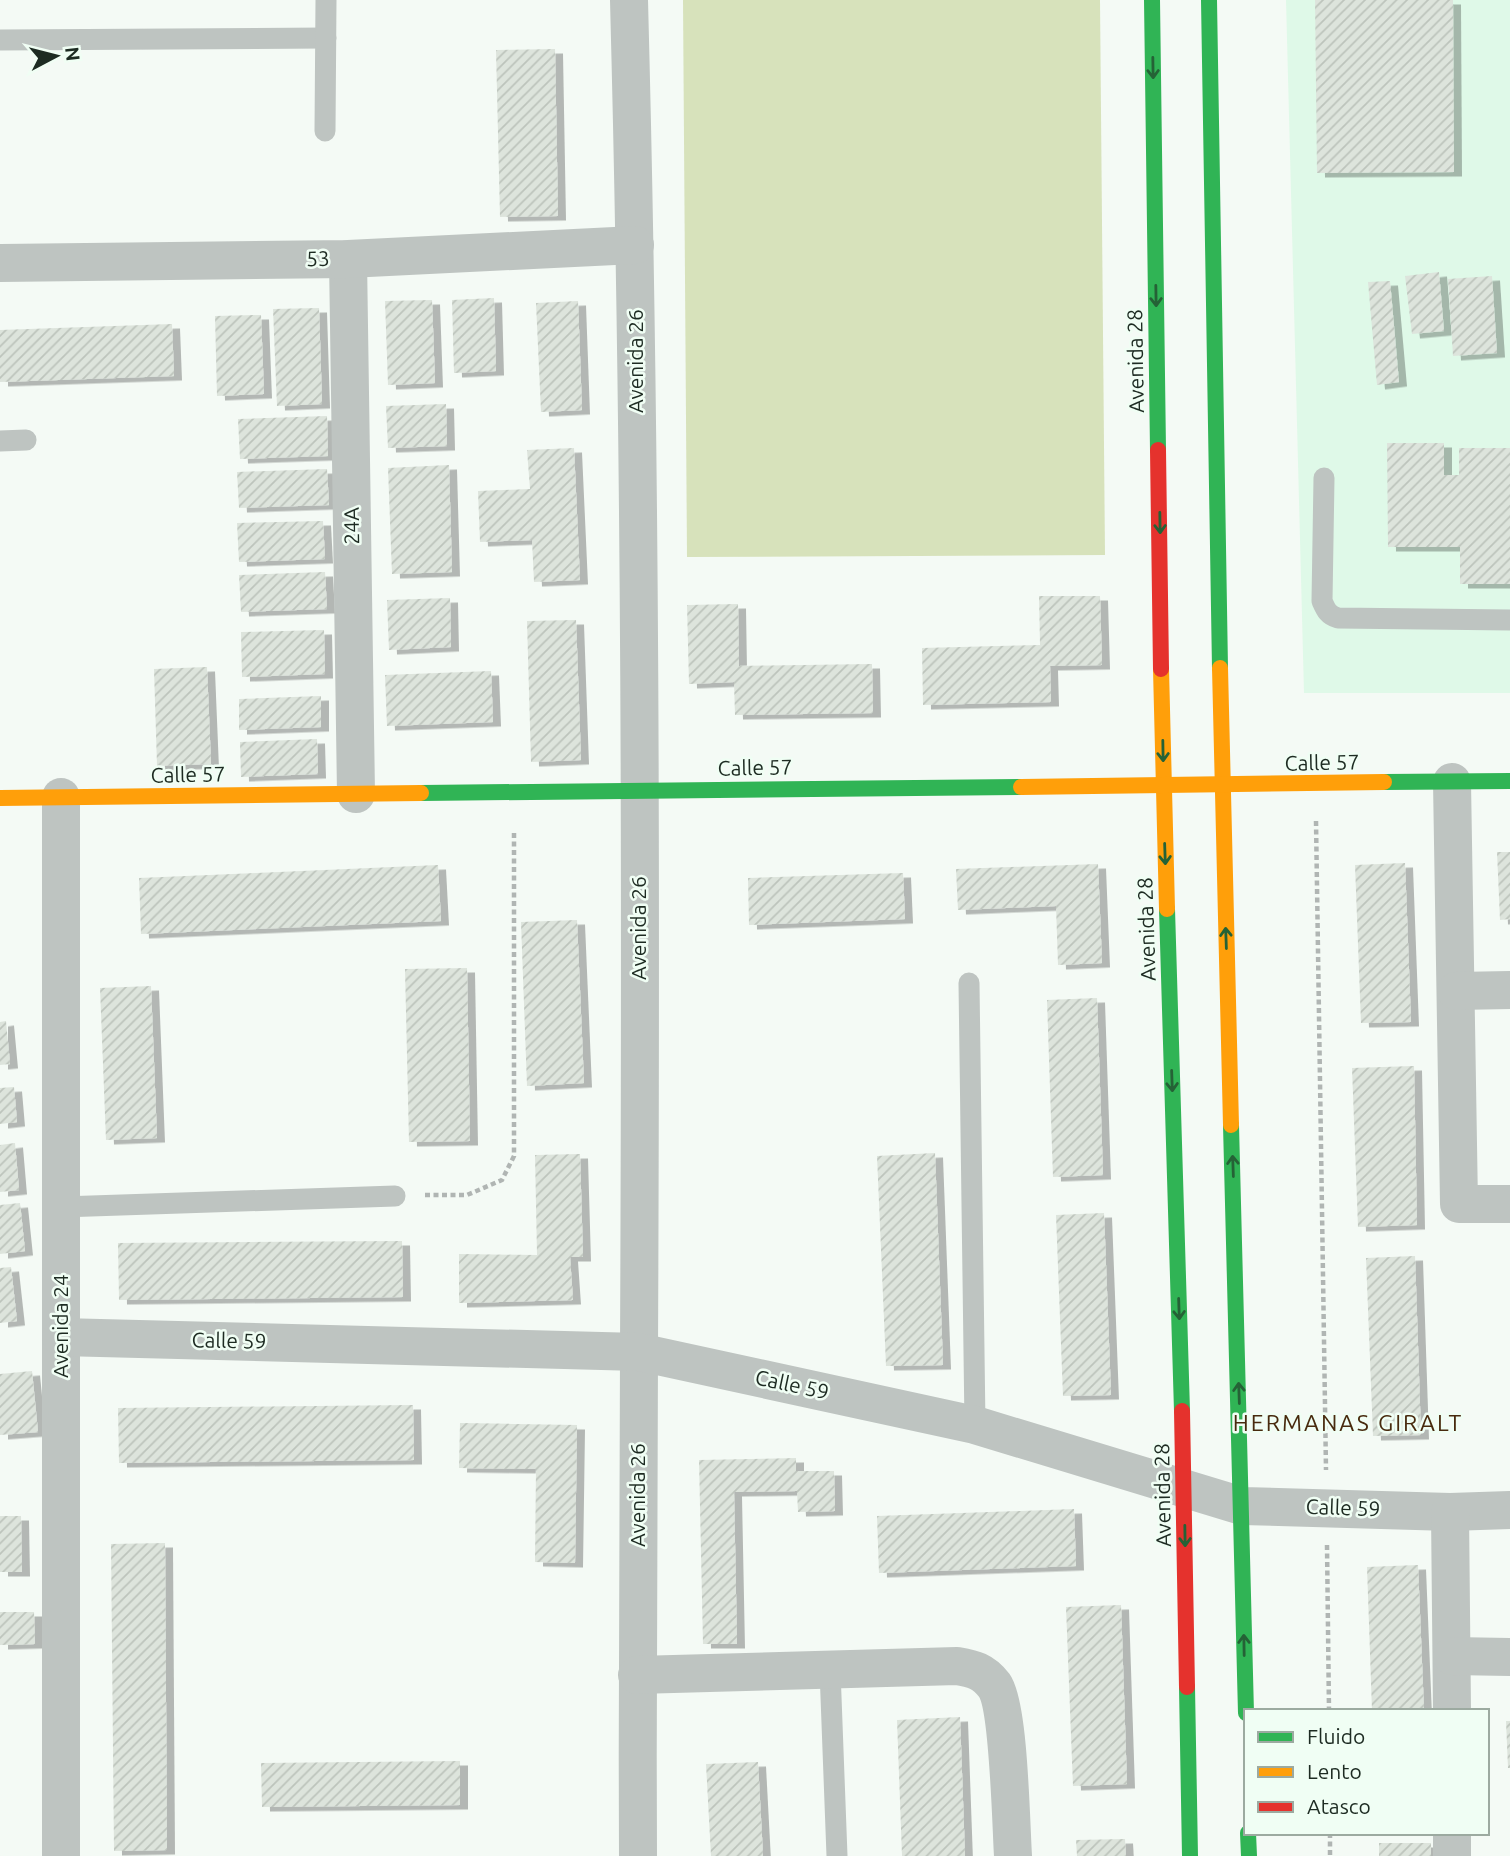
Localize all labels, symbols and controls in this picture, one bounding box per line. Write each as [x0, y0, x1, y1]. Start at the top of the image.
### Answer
north arrow [21, 21, 91, 91]
text: N [61, 46, 85, 62]
one-way arrow [1146, 56, 1160, 79]
street label: 53 [306, 246, 330, 270]
one-way arrow [1149, 284, 1163, 307]
street label: Avenida 26 [623, 309, 647, 413]
street label: Avenida 28 [1122, 309, 1148, 413]
street label: 24A [339, 507, 363, 545]
one-way arrow [1153, 511, 1166, 534]
one-way arrow [1156, 739, 1170, 762]
street label: Calle 57 [1284, 749, 1360, 775]
street label: Calle 57 [717, 754, 793, 780]
street label: Calle 57 [150, 761, 226, 787]
one-way arrow [1159, 842, 1172, 865]
street label: Avenida 26 [626, 876, 650, 980]
street label: Avenida 28 [1132, 877, 1160, 981]
one-way arrow [1220, 927, 1233, 950]
one-way arrow [1165, 1070, 1179, 1093]
one-way arrow [1226, 1154, 1239, 1177]
street label: Avenida 24 [48, 1274, 72, 1378]
one-way arrow [1172, 1297, 1185, 1320]
street label: Calle 59 [191, 1327, 267, 1353]
street label: Calle 59 [753, 1365, 831, 1404]
one-way arrow [1232, 1382, 1245, 1405]
district label: HERMANAS GIRALT [1233, 1410, 1463, 1435]
street label: Avenida 26 [625, 1443, 649, 1547]
street label: Avenida 28 [1149, 1443, 1175, 1547]
street label: Calle 59 [1305, 1494, 1381, 1520]
one-way arrow [1178, 1524, 1192, 1547]
one-way arrow [1238, 1634, 1251, 1657]
legend [1244, 1709, 1489, 1835]
text: Fluido [1307, 1724, 1365, 1748]
text: Lento [1307, 1759, 1362, 1783]
text: Atasco [1307, 1794, 1371, 1818]

